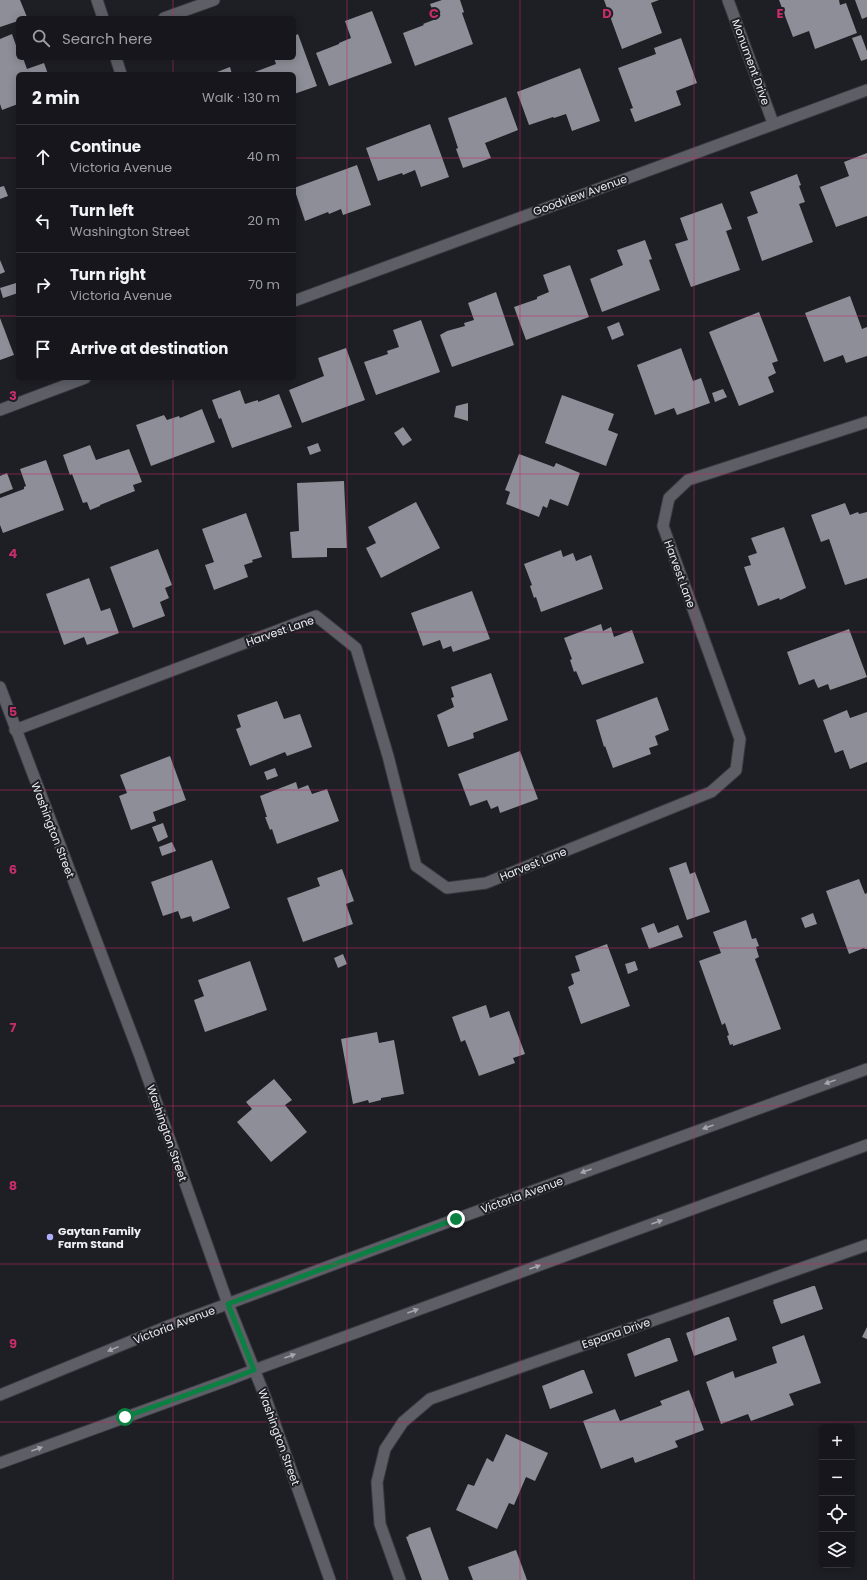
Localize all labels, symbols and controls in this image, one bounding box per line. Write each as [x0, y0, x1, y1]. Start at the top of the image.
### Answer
text: C [429, 4, 439, 23]
text: D [602, 4, 612, 23]
text: E [776, 4, 784, 23]
search box [16, 16, 296, 60]
street label: Monument Drive [728, 17, 774, 107]
icon: search [30, 27, 52, 49]
text: Search here [62, 28, 152, 49]
text: 2 min [32, 86, 80, 110]
text: Walk · 130 m [202, 88, 280, 107]
text: Continue [70, 136, 141, 157]
icon: ahead [32, 146, 54, 168]
text: 40 m [247, 147, 280, 166]
text: Victoria Avenue [70, 158, 172, 177]
street label: Goodview Avenue [531, 170, 629, 219]
text: Turn left [70, 200, 134, 221]
icon: left [32, 210, 54, 232]
text: 20 m [247, 211, 280, 230]
text: Washington Street [70, 222, 190, 241]
text: Turn right [70, 264, 146, 285]
icon: right [32, 274, 54, 296]
text: 70 m [248, 275, 280, 294]
text: Victoria Avenue [70, 286, 172, 305]
icon: arrive [32, 338, 54, 360]
text: Arrive at destination [70, 338, 228, 359]
text: 3 [9, 386, 17, 405]
street label: Harvest Lane [660, 538, 700, 610]
text: 4 [9, 544, 18, 563]
street label: Harvest Lane [244, 612, 316, 650]
text: 5 [9, 702, 17, 721]
street label: Washington Street [27, 780, 79, 880]
street label: Harvest Lane [497, 843, 569, 885]
text: 6 [9, 860, 17, 879]
text: 7 [10, 1018, 17, 1037]
one-way arrow [824, 1079, 836, 1085]
street label: Washington Street [143, 1082, 191, 1184]
one-way arrow [702, 1124, 714, 1130]
one-way arrow [580, 1169, 592, 1175]
street label: Victoria Avenue [479, 1173, 565, 1217]
text: 8 [9, 1176, 17, 1195]
route end [447, 1210, 465, 1228]
one-way arrow [651, 1219, 663, 1225]
place label: Gaytan Family Farm Stand [58, 1223, 141, 1252]
marker: Gaytan Family Farm Stand [45, 1232, 55, 1242]
one-way arrow [529, 1263, 541, 1269]
street label: Victoria Avenue [131, 1302, 217, 1348]
one-way arrow [407, 1308, 419, 1314]
street label: Espana Drive [580, 1314, 652, 1352]
text: 9 [9, 1334, 17, 1353]
one-way arrow [108, 1346, 119, 1352]
one-way arrow [285, 1353, 297, 1359]
street label: Washington Street [254, 1387, 304, 1487]
route start [116, 1408, 134, 1426]
map controls [819, 1424, 855, 1568]
button: + [819, 1424, 855, 1460]
one-way arrow [31, 1446, 43, 1452]
button: − [819, 1460, 855, 1496]
button: locate [819, 1496, 855, 1532]
button: layers [819, 1532, 855, 1568]

